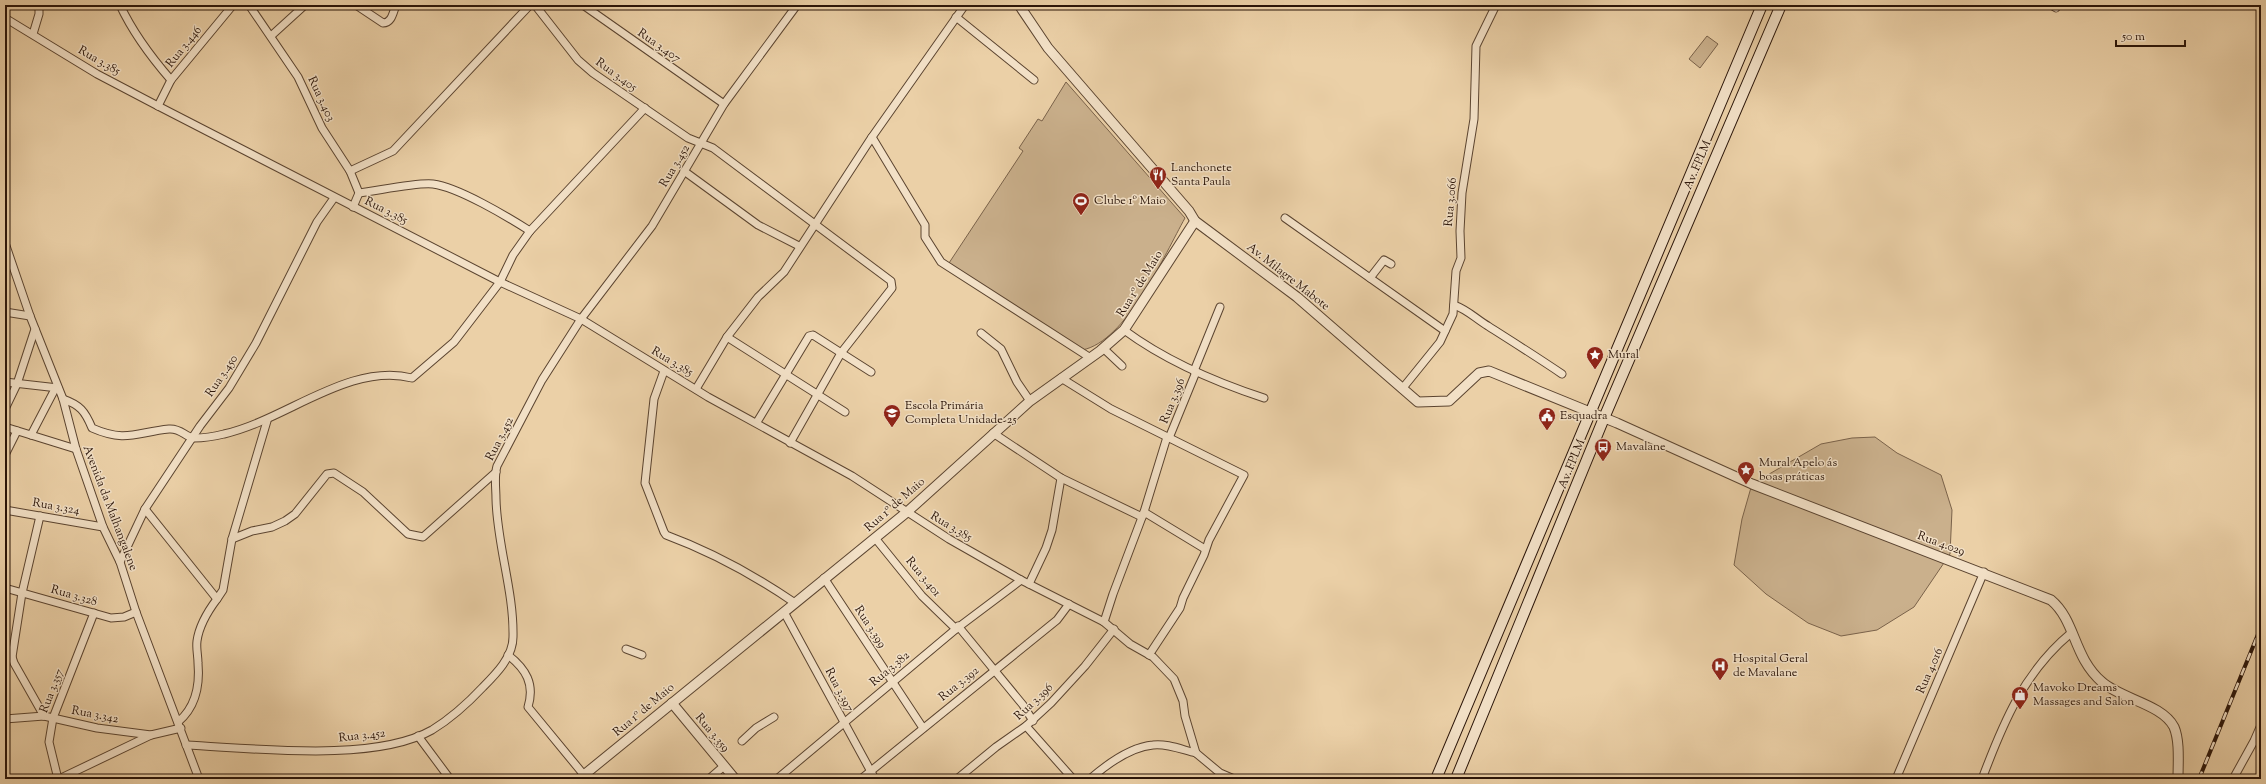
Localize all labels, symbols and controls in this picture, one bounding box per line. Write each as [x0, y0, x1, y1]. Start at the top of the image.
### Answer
street label: Rua 3.446 [162, 22, 206, 72]
scale bar [2116, 22, 2185, 48]
street label: Rua 3.407 [634, 24, 684, 68]
text: 50 m [2121, 28, 2145, 46]
street label: Rua 3.385 [75, 42, 123, 80]
street label: Rua 3.405 [591, 54, 641, 96]
street label: Rua 3.403 [303, 73, 339, 125]
street label: Av. FPLM [1680, 138, 1716, 192]
street label: Rua 3.452 [655, 141, 695, 191]
place label: Lanchonete Santa Paula [1171, 159, 1232, 191]
restaurant icon: Lanchonete Santa Paula [1148, 165, 1168, 190]
street label: Rua 3.066 [1440, 177, 1462, 227]
sports icon: Clube 1º Maio [1071, 191, 1091, 216]
place label: Clube 1º Maio [1094, 192, 1166, 210]
street label: Rua 3.385 [361, 193, 411, 229]
street label: Av. Milagre Mabote [1243, 239, 1334, 315]
street label: Rua 1º de Maio [1112, 247, 1168, 321]
street label: Rua 3.385 [648, 342, 696, 382]
place icon: Mural [1585, 345, 1605, 370]
place label: Mural [1608, 346, 1640, 364]
street label: Rua 3.450 [201, 351, 243, 401]
street label: Rua 3.396 [1156, 375, 1190, 426]
place label: Escola Primária Completa Unidade-25 [905, 397, 1017, 429]
school or university icon: Escola Primária Completa Unidade-25 [882, 403, 902, 428]
public building icon: Esquadra [1537, 406, 1557, 431]
place label: Esquadra [1560, 407, 1608, 425]
street label: Rua 3.452 [481, 414, 519, 464]
street label: Av. FPLM [1554, 437, 1590, 491]
bus stop icon: Mavalane [1593, 437, 1613, 462]
place label: Mavalane [1616, 438, 1666, 456]
street label: Avenida da Malhangalene [78, 443, 142, 574]
place label: Mural Apelo ás boas práticas [1759, 454, 1837, 486]
place icon: Mural Apelo ás boas práticas [1736, 460, 1756, 485]
street label: Rua 1º de Maio [861, 473, 930, 537]
street label: Rua 3.324 [31, 494, 81, 520]
street label: Rua 3.385 [927, 507, 975, 547]
street label: Rua 4.029 [1915, 527, 1968, 561]
street label: Rua 3.401 [901, 553, 945, 601]
street label: Rua 3.328 [49, 581, 99, 611]
street label: Rua 3.399 [850, 602, 891, 652]
street label: Rua 4.016 [1912, 645, 1948, 697]
street label: Rua 3.382 [866, 647, 914, 691]
place label: Hospital Geral de Mavalane [1733, 650, 1809, 682]
hospital icon: Hospital Geral de Mavalane [1710, 656, 1730, 681]
street label: Rua 3.392 [935, 662, 983, 706]
street label: Rua 3.397 [820, 665, 858, 715]
street label: Rua 3.357 [35, 666, 69, 716]
street label: Rua 1º de Maio [609, 679, 679, 741]
street label: Rua 3.396 [1010, 679, 1058, 725]
place label: Mavoko Dreams Massages and Salon [2033, 679, 2134, 711]
shop icon: Mavoko Dreams Massages and Salon [2010, 685, 2030, 710]
street label: Rua 3.342 [70, 702, 120, 728]
street label: Rua 3.359 [690, 710, 734, 756]
street label: Rua 3.452 [338, 725, 387, 747]

